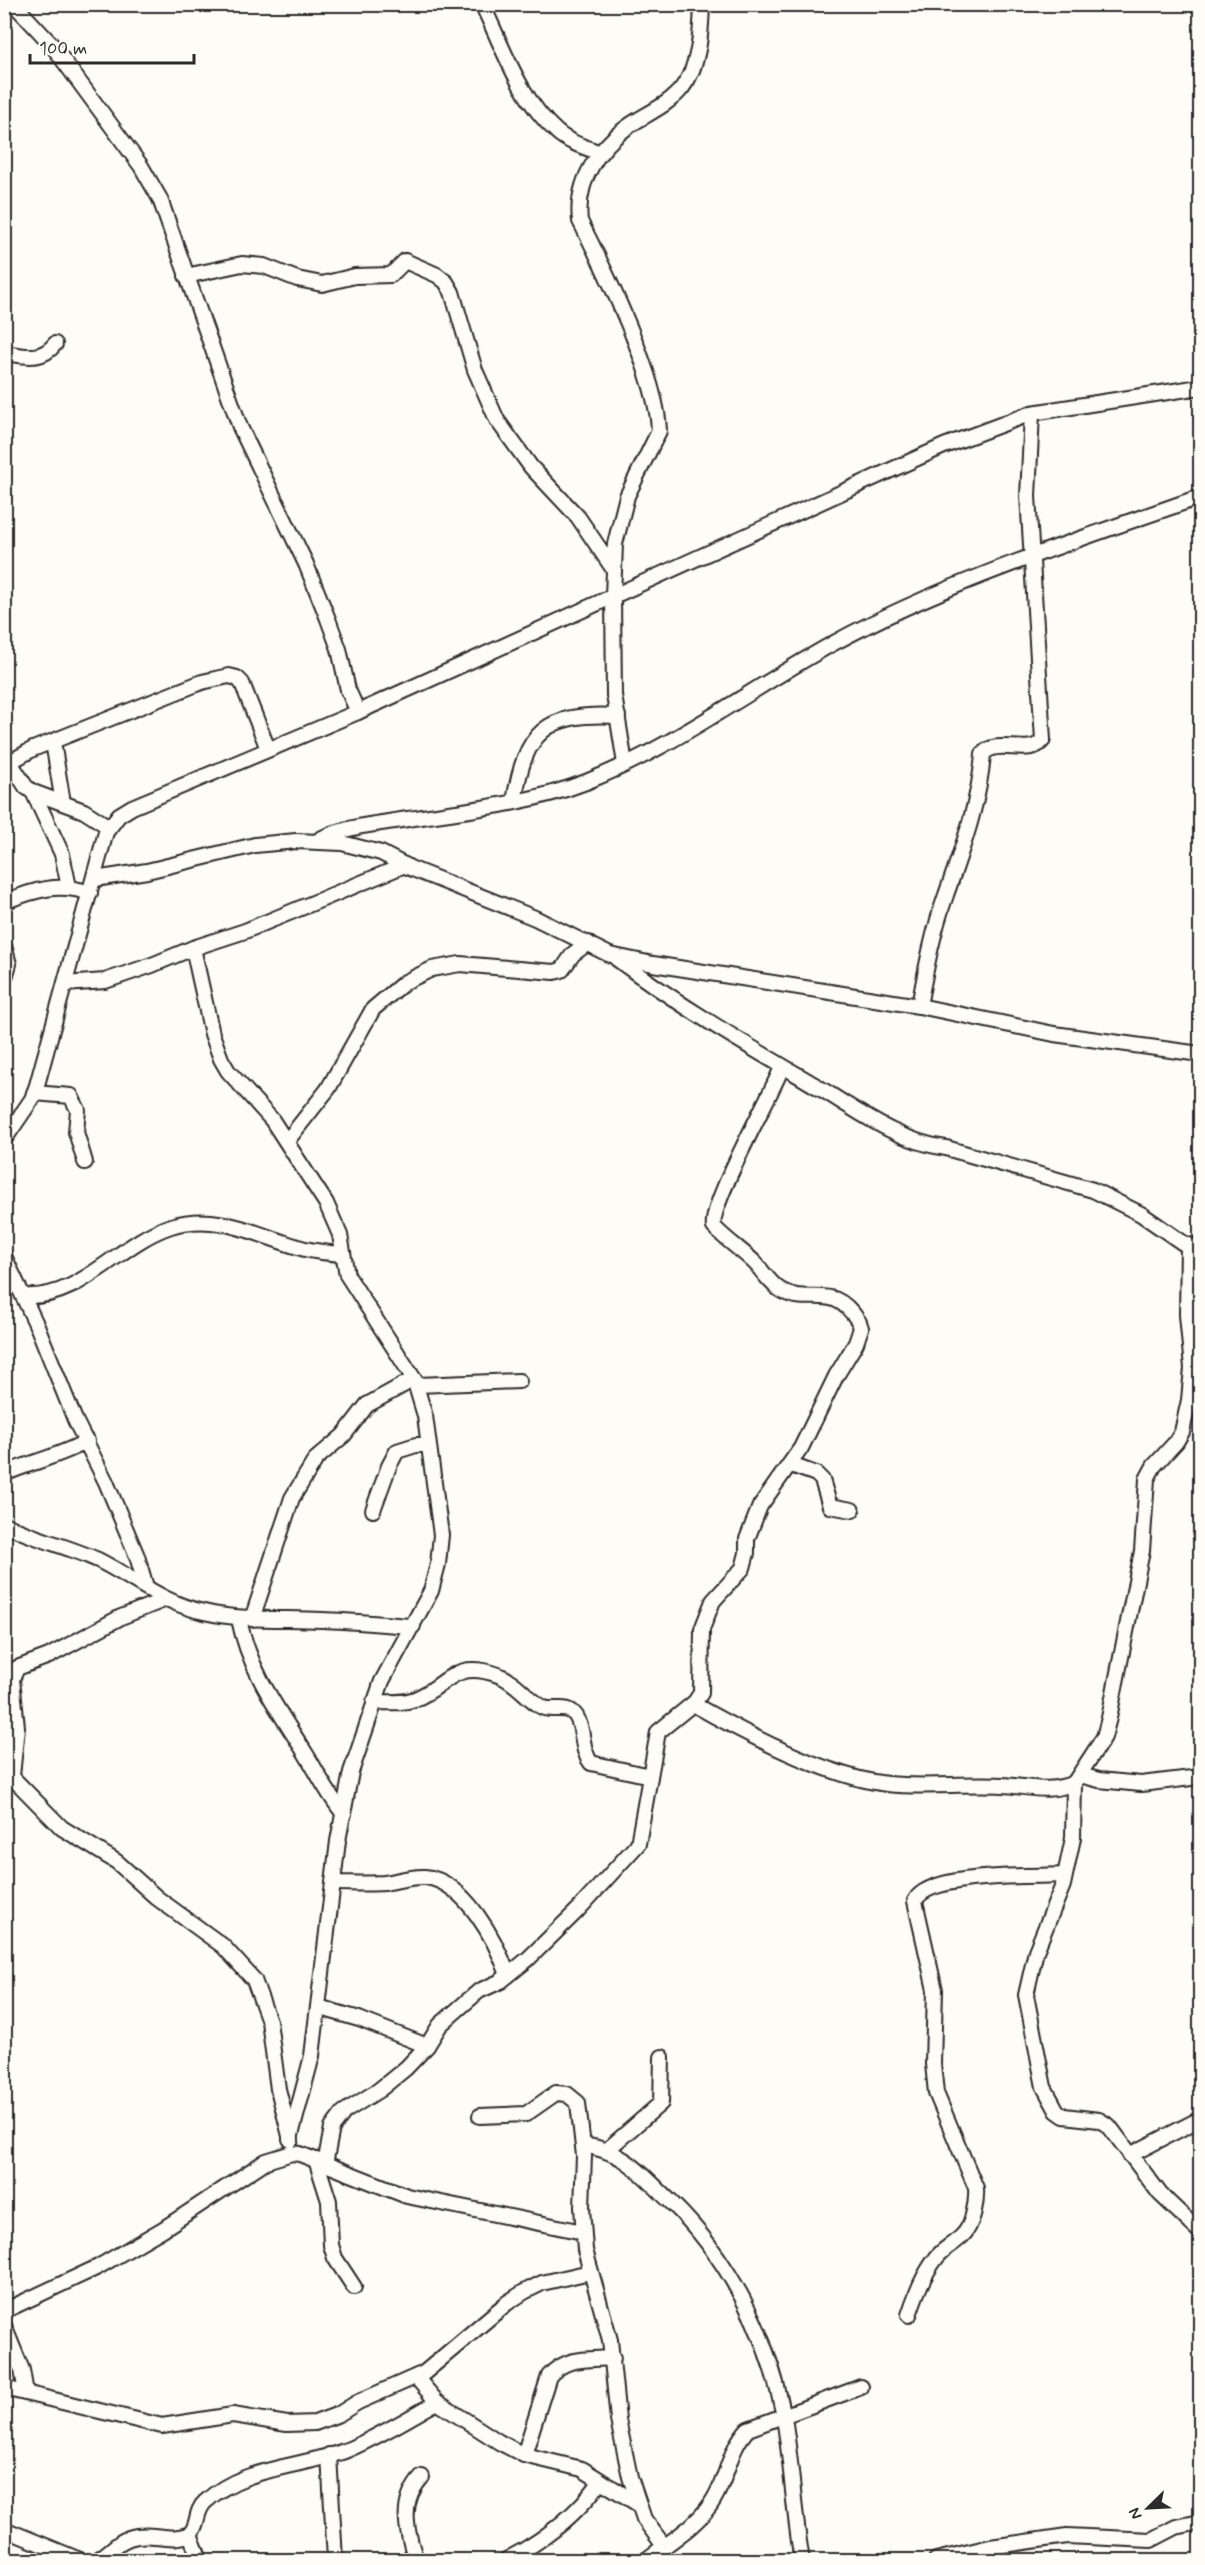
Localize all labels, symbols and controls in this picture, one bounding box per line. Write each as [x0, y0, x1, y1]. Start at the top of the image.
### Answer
scale bar [30, 27, 194, 65]
text: 100 m [39, 37, 87, 61]
north arrow [1118, 2478, 1178, 2538]
text: N [1124, 2504, 1147, 2523]

